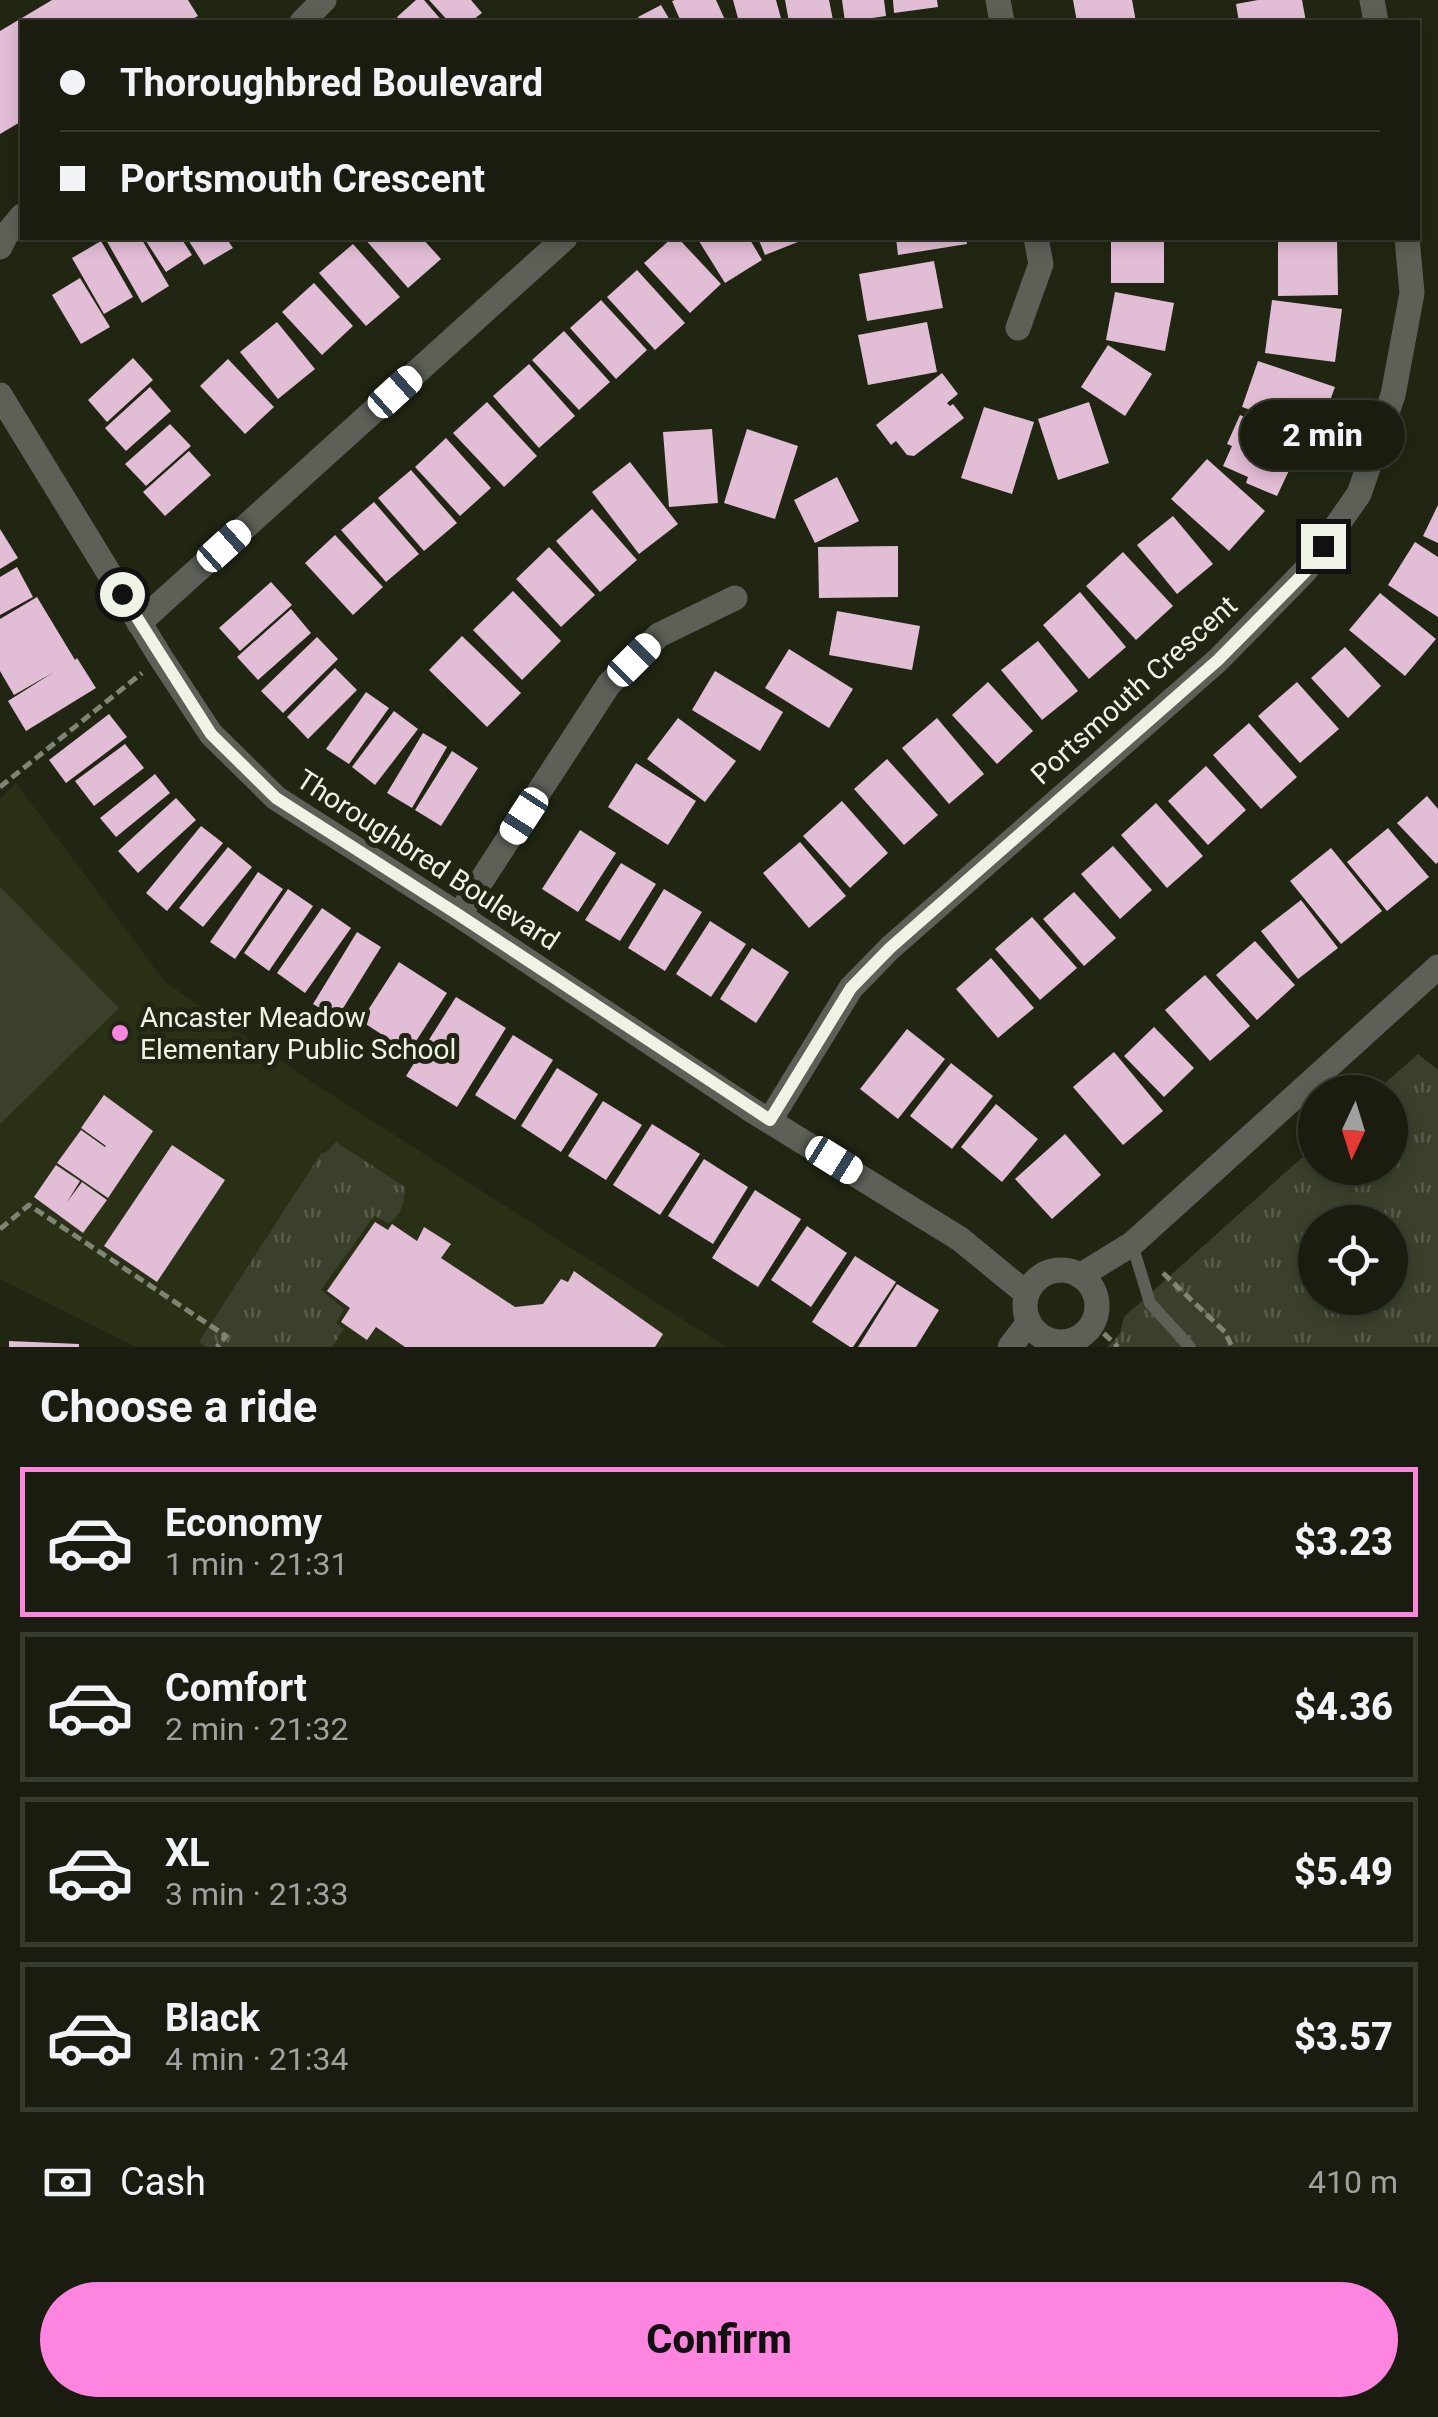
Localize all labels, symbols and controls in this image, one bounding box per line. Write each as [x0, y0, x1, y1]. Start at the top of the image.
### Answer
text: Thoroughbred Boulevard [120, 61, 543, 105]
text: Portsmouth Crescent [120, 157, 485, 201]
car [363, 361, 427, 423]
callout: 2 min [1240, 401, 1406, 471]
text: 2 min [1282, 416, 1363, 454]
car [192, 515, 256, 577]
route end [1301, 524, 1346, 569]
route start [100, 572, 145, 617]
street label: Portsmouth Crescent [1024, 589, 1244, 791]
car [602, 628, 666, 692]
street label: Thoroughbred Boulevard [291, 763, 565, 957]
car [495, 783, 553, 849]
place label: Ancaster Meadow Elementary Public School [140, 1001, 456, 1066]
marker: Ancaster Meadow Elementary Public School [109, 1022, 131, 1044]
north arrow [1298, 1075, 1408, 1185]
map controls [1298, 1075, 1408, 1315]
car [801, 1131, 867, 1189]
button: locate [1298, 1205, 1408, 1315]
text: Choose a ride [40, 1380, 317, 1433]
icon: car [45, 1497, 135, 1587]
text: Economy [165, 1501, 322, 1545]
text: $3.23 [1294, 1520, 1393, 1564]
text: 1 min · 21:31 [165, 1545, 348, 1583]
icon: car [45, 1662, 135, 1752]
text: Comfort [165, 1666, 307, 1710]
text: $4.36 [1294, 1685, 1393, 1729]
text: 2 min · 21:32 [165, 1710, 348, 1748]
icon: car [45, 1827, 135, 1917]
text: XL [165, 1831, 210, 1875]
text: $5.49 [1294, 1850, 1393, 1894]
text: 3 min · 21:33 [165, 1875, 348, 1913]
icon: car [45, 1992, 135, 2082]
text: Black [165, 1996, 260, 2040]
text: $3.57 [1294, 2015, 1393, 2059]
text: 4 min · 21:34 [165, 2040, 348, 2078]
icon: cash [40, 2155, 95, 2210]
text: Cash [120, 2160, 206, 2204]
text: 410 m [1308, 2163, 1398, 2201]
button: Confirm [40, 2282, 1398, 2397]

